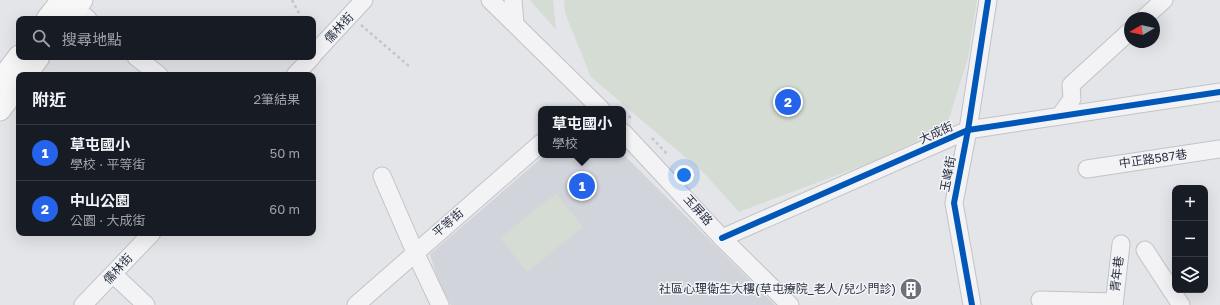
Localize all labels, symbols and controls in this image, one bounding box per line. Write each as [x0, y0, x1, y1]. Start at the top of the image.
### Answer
street label: 儒林街 [321, 9, 356, 46]
north arrow [1124, 12, 1160, 48]
search box [16, 16, 316, 60]
icon: search [30, 27, 52, 49]
text: 搜尋地點 [62, 30, 122, 48]
pin: 2 [775, 87, 801, 117]
text: 附近 [32, 89, 66, 110]
text: 2筆結果 [253, 91, 300, 107]
popup [538, 106, 626, 158]
text: 草屯國小 [552, 114, 612, 132]
street label: 大成街 [916, 118, 955, 147]
text: 草屯國小 [70, 135, 130, 153]
text: 學校 [552, 135, 578, 151]
text: 1 [42, 145, 48, 161]
text: 50 m [270, 145, 300, 161]
street label: 中正路587巷 [1118, 146, 1188, 171]
street label: 玉峰街 [937, 155, 958, 193]
text: 學校 · 平等街 [70, 156, 145, 172]
your location [674, 165, 694, 185]
pin: 1 [569, 171, 595, 201]
map controls [1172, 185, 1208, 293]
button: + [1172, 185, 1208, 221]
text: 中山公園 [70, 191, 130, 209]
street label: 玉屏路 [681, 191, 716, 228]
text: 2 [41, 201, 49, 217]
text: 60 m [269, 201, 300, 217]
street label: 平等街 [429, 205, 466, 240]
text: 公園 · 大成街 [70, 212, 145, 228]
button: − [1172, 221, 1208, 257]
street label: 儒林街 [100, 250, 135, 287]
street label: 青年巷 [1107, 255, 1126, 293]
button: layers [1172, 257, 1208, 293]
building icon: 社區心理衛生大樓(草屯療院_老人/兒少門診) [898, 276, 924, 302]
place label: 社區心理衛生大樓(草屯療院_老人/兒少門診) [659, 281, 896, 296]

